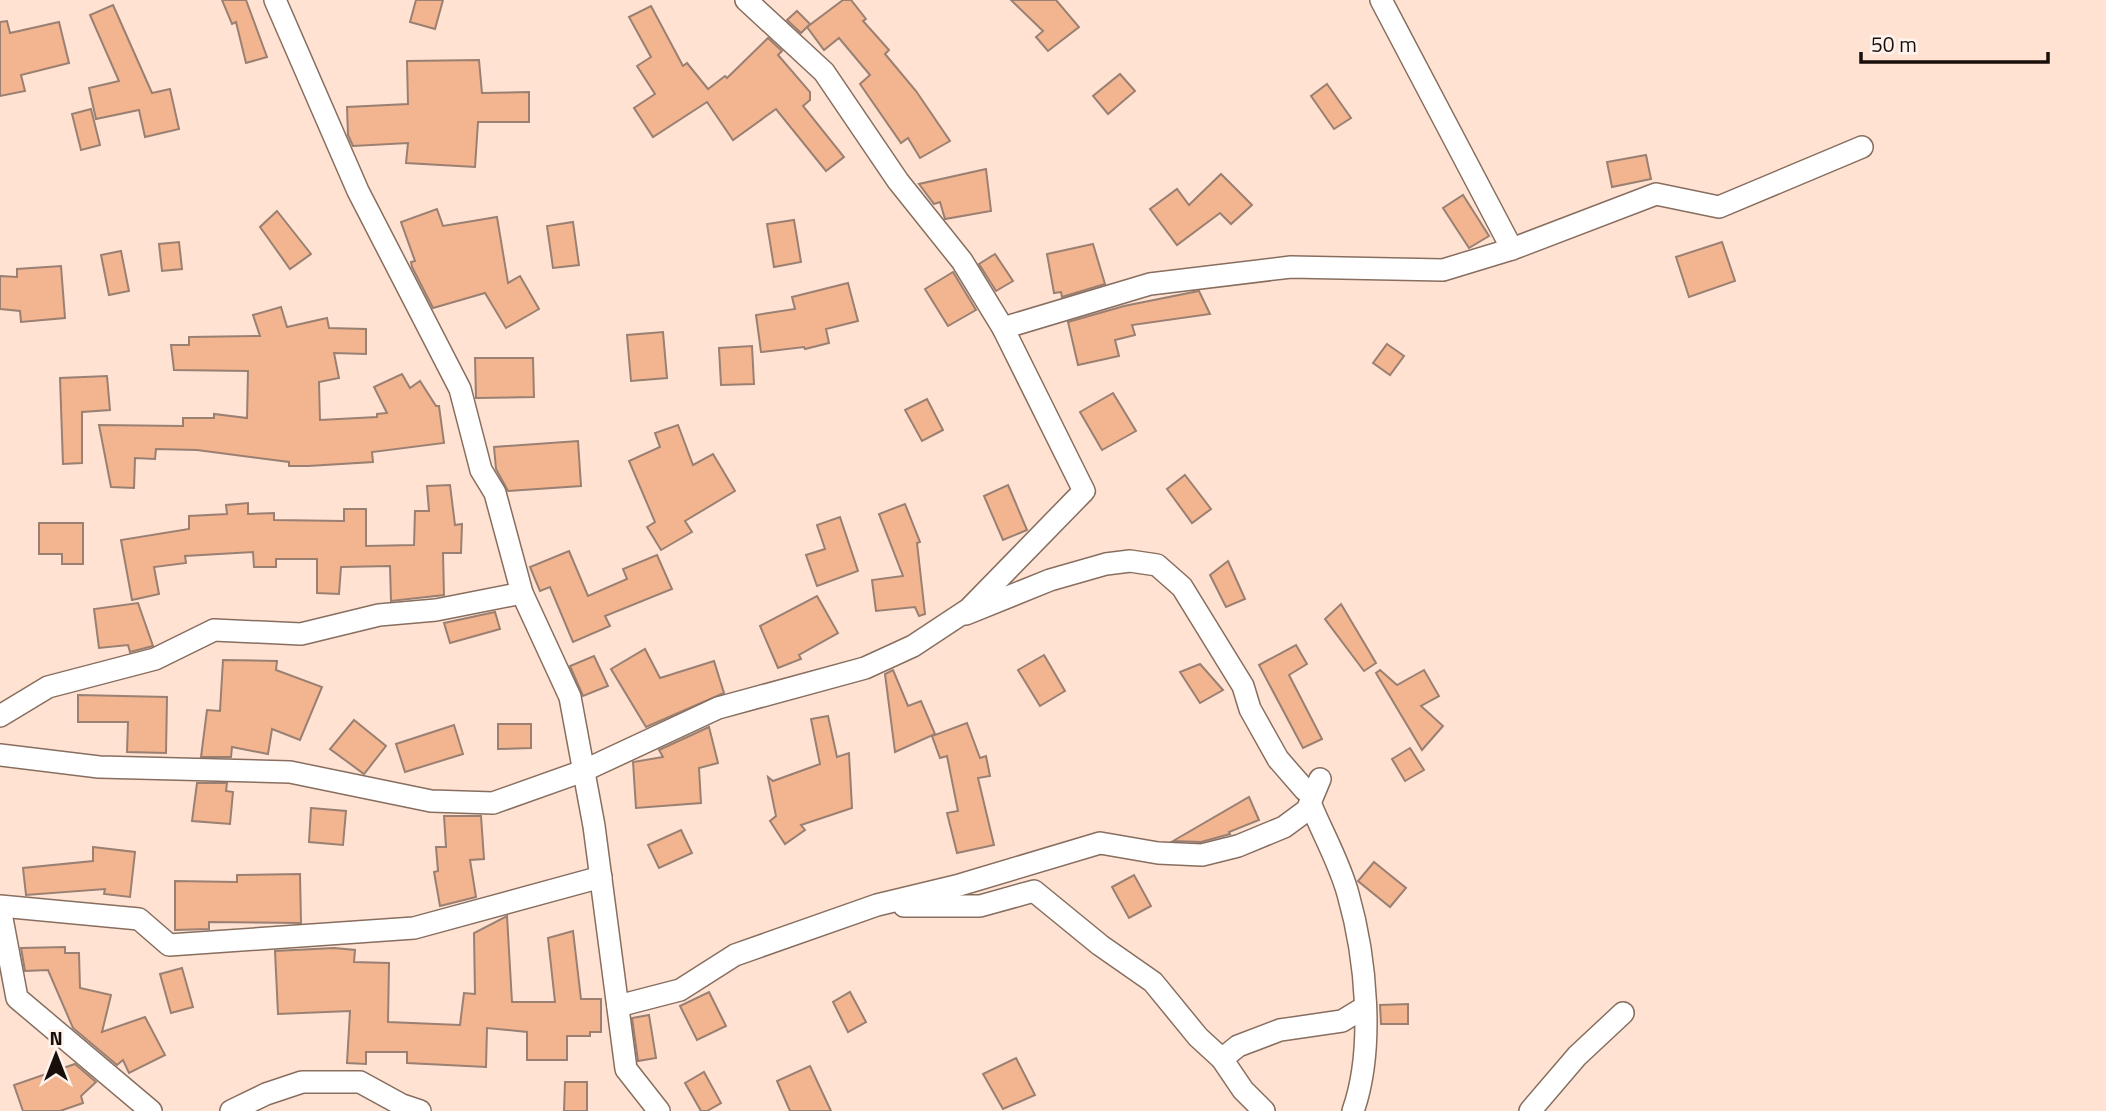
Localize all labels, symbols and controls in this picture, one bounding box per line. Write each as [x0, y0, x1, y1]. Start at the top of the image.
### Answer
scale bar [1861, 21, 2048, 65]
text: 50 m [1871, 28, 1917, 60]
north arrow [21, 1020, 91, 1090]
text: N [49, 1023, 63, 1052]

